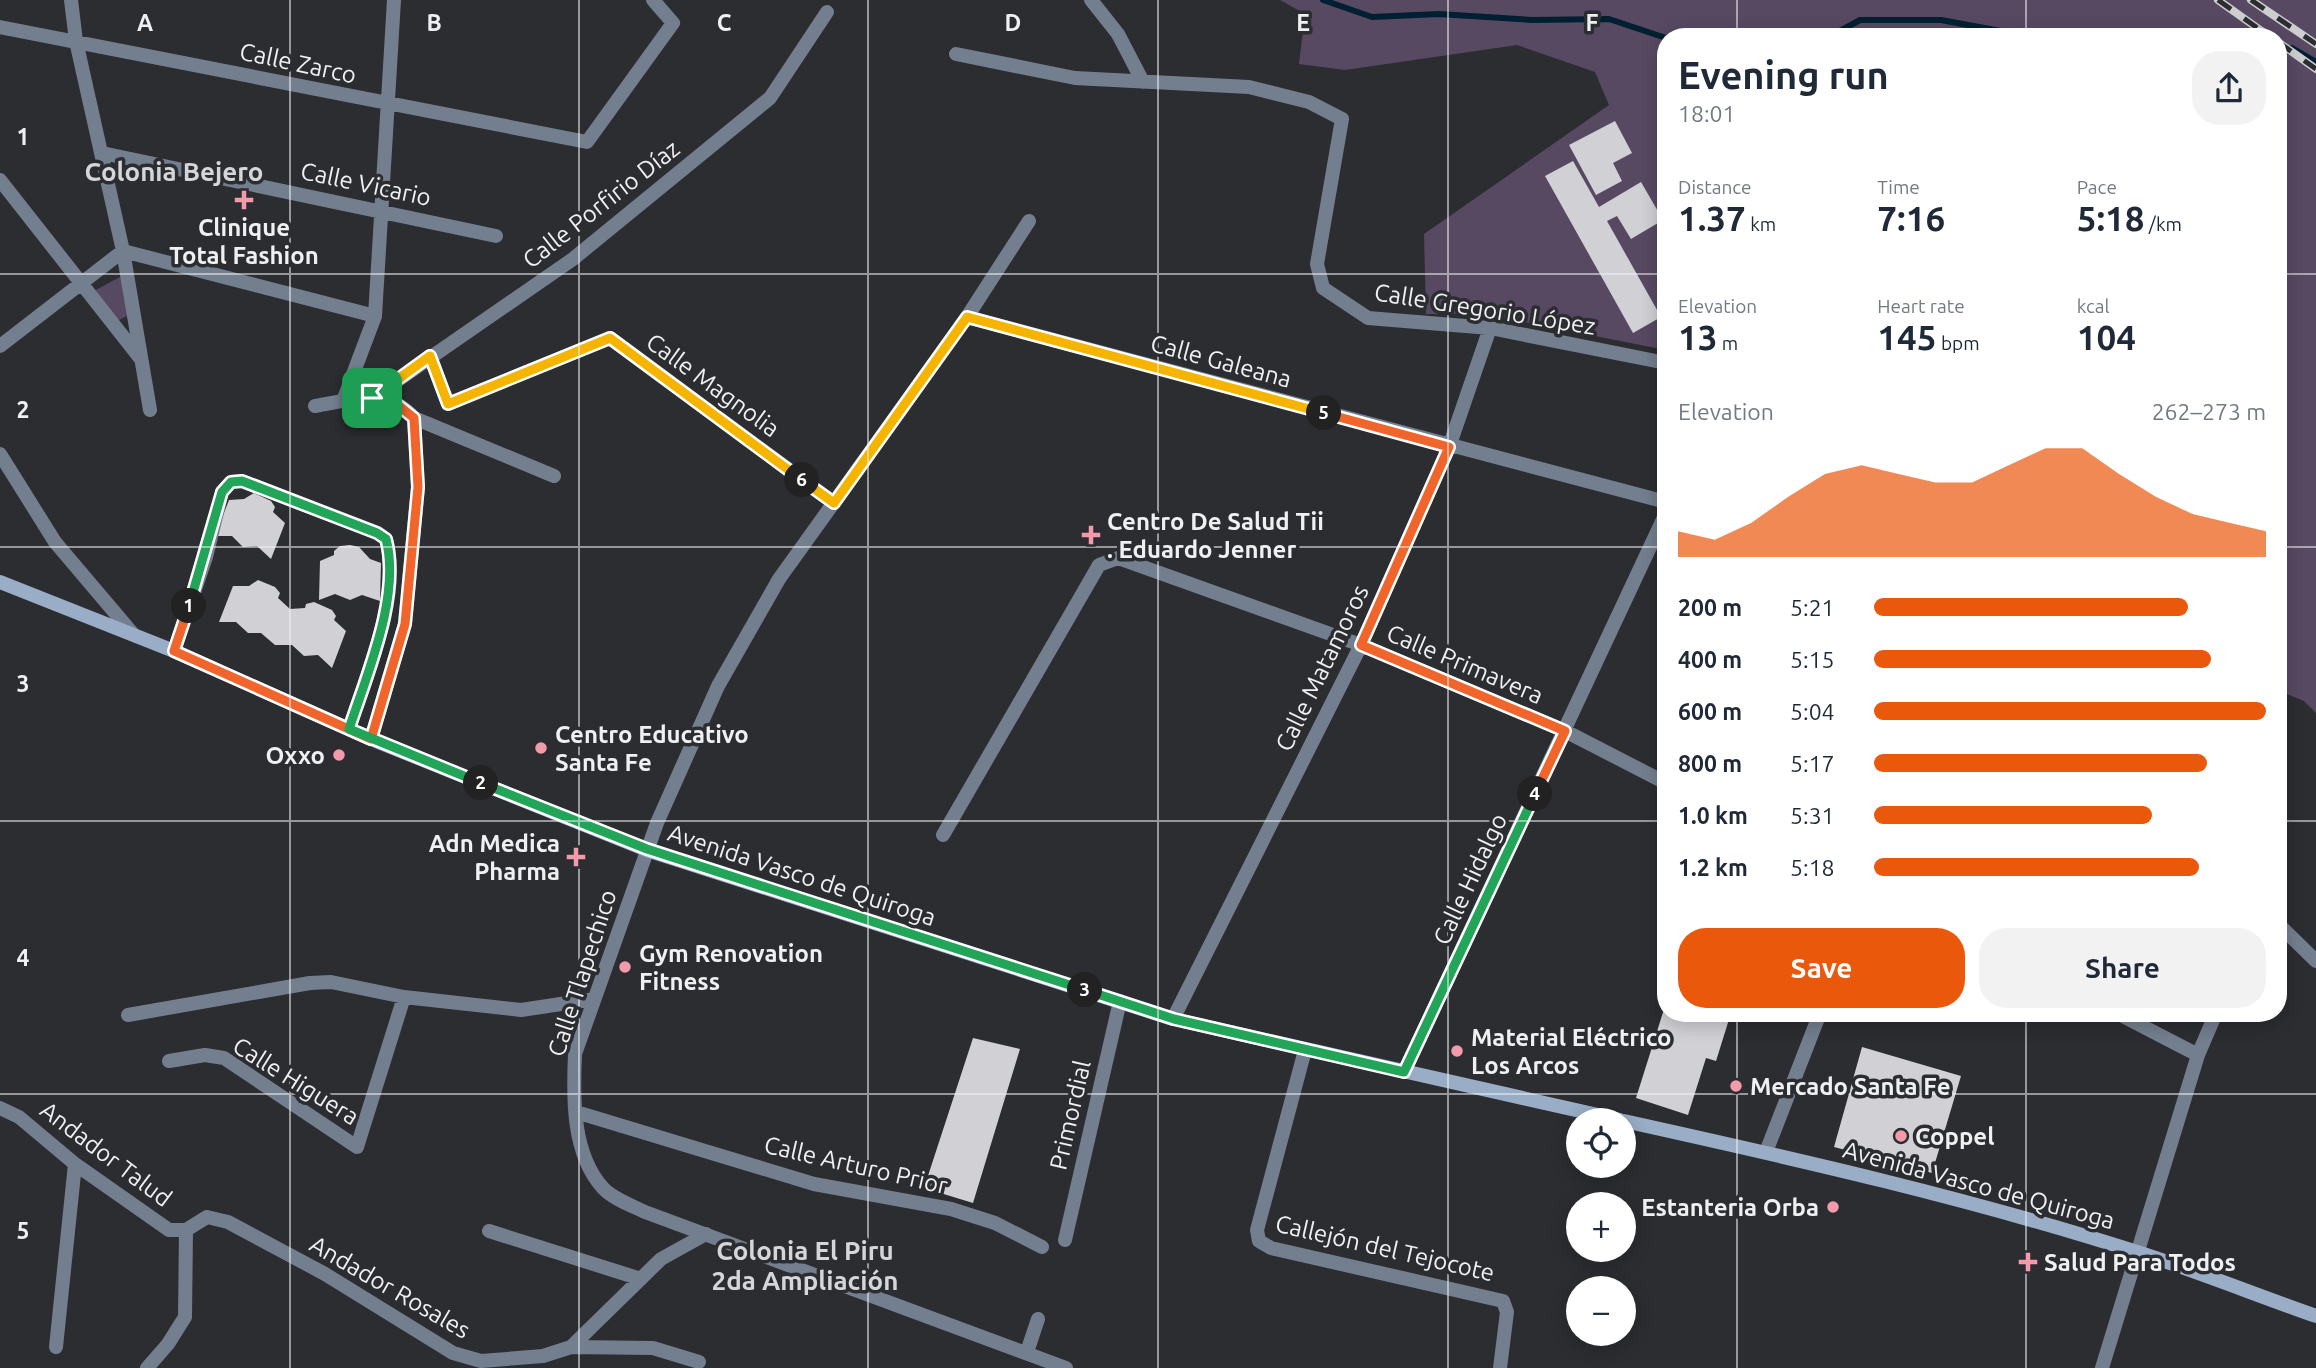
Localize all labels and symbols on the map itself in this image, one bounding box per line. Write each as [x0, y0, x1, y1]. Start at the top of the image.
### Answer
text: A [137, 10, 153, 35]
text: B [426, 10, 442, 35]
text: C [717, 10, 732, 35]
text: D [1005, 10, 1021, 35]
text: E [1296, 10, 1310, 35]
text: F [1586, 10, 1599, 35]
street label: Calle Zarco [237, 37, 359, 89]
text: 1 [17, 124, 29, 149]
street label: Calle Porfirio Díaz [517, 134, 685, 274]
district label: Colonia Bejero [85, 157, 263, 186]
street label: Calle Vicario [298, 157, 434, 211]
marker: Clinique Total Fashion [234, 190, 254, 210]
place label: Clinique Total Fashion [169, 214, 319, 269]
street label: Calle Gregorio López [1373, 278, 1597, 340]
street label: Calle Magnolia [641, 328, 785, 442]
street label: Calle Galeana [1148, 329, 1294, 393]
pin [342, 368, 402, 428]
pin: 5 [1306, 396, 1342, 430]
text: 2 [17, 397, 29, 422]
pin: 6 [784, 462, 820, 498]
place label: Centro De Salud Tii . Eduardo Jenner [1107, 508, 1324, 563]
marker: Centro De Salud Tii . Eduardo Jenner [1081, 525, 1101, 545]
street label: Calle Matamoros [1270, 580, 1374, 756]
pin: 1 [172, 588, 206, 624]
street label: Calle Primavera [1383, 619, 1547, 709]
text: 3 [17, 671, 29, 696]
place label: Centro Educativo Santa Fe [555, 721, 749, 776]
marker: Centro Educativo Santa Fe [533, 740, 549, 756]
place label: Oxxo [265, 742, 325, 769]
marker: Oxxo [331, 747, 347, 763]
pin: 2 [463, 766, 498, 800]
pin: 4 [1518, 776, 1552, 812]
street label: Calle Hidalgo [1428, 809, 1512, 949]
street label: Avenida Vasco de Quiroga [665, 819, 939, 931]
place label: Adn Medica Pharma [429, 830, 560, 885]
marker: Adn Medica Pharma [566, 847, 586, 867]
street label: Calle Tlapechico [542, 886, 622, 1060]
place label: Gym Renovation Fitness [639, 940, 823, 995]
text: 4 [17, 945, 30, 970]
marker: Gym Renovation Fitness [617, 959, 633, 975]
pin: 3 [1068, 972, 1102, 1007]
place label: Material Eléctrico Los Arcos [1471, 1024, 1672, 1079]
street label: Calle Higuera [228, 1032, 364, 1130]
marker: Material Eléctrico Los Arcos [1449, 1043, 1465, 1059]
street label: Primordial [1044, 1058, 1096, 1172]
place label: Mercado Santa Fe [1750, 1073, 1950, 1100]
marker: Mercado Santa Fe [1728, 1078, 1744, 1094]
street label: Andador Talud [35, 1096, 177, 1212]
place label: Coppel [1915, 1123, 1994, 1150]
marker: Coppel [1893, 1128, 1909, 1144]
street label: Calle Arturo Prior [762, 1131, 950, 1199]
street label: Avenida Vasco de Quiroga [1840, 1136, 2118, 1234]
place label: Estanteria Orba [1641, 1194, 1819, 1221]
marker: Estanteria Orba [1825, 1199, 1841, 1215]
street label: Callejón del Tejocote [1273, 1210, 1497, 1286]
text: 5 [17, 1218, 29, 1243]
street label: Andador Rosales [305, 1230, 475, 1344]
district label: Colonia El Piru 2da Ampliación [712, 1236, 898, 1295]
place label: Salud Para Todos [2044, 1249, 2236, 1276]
marker: Salud Para Todos [2018, 1252, 2038, 1272]

